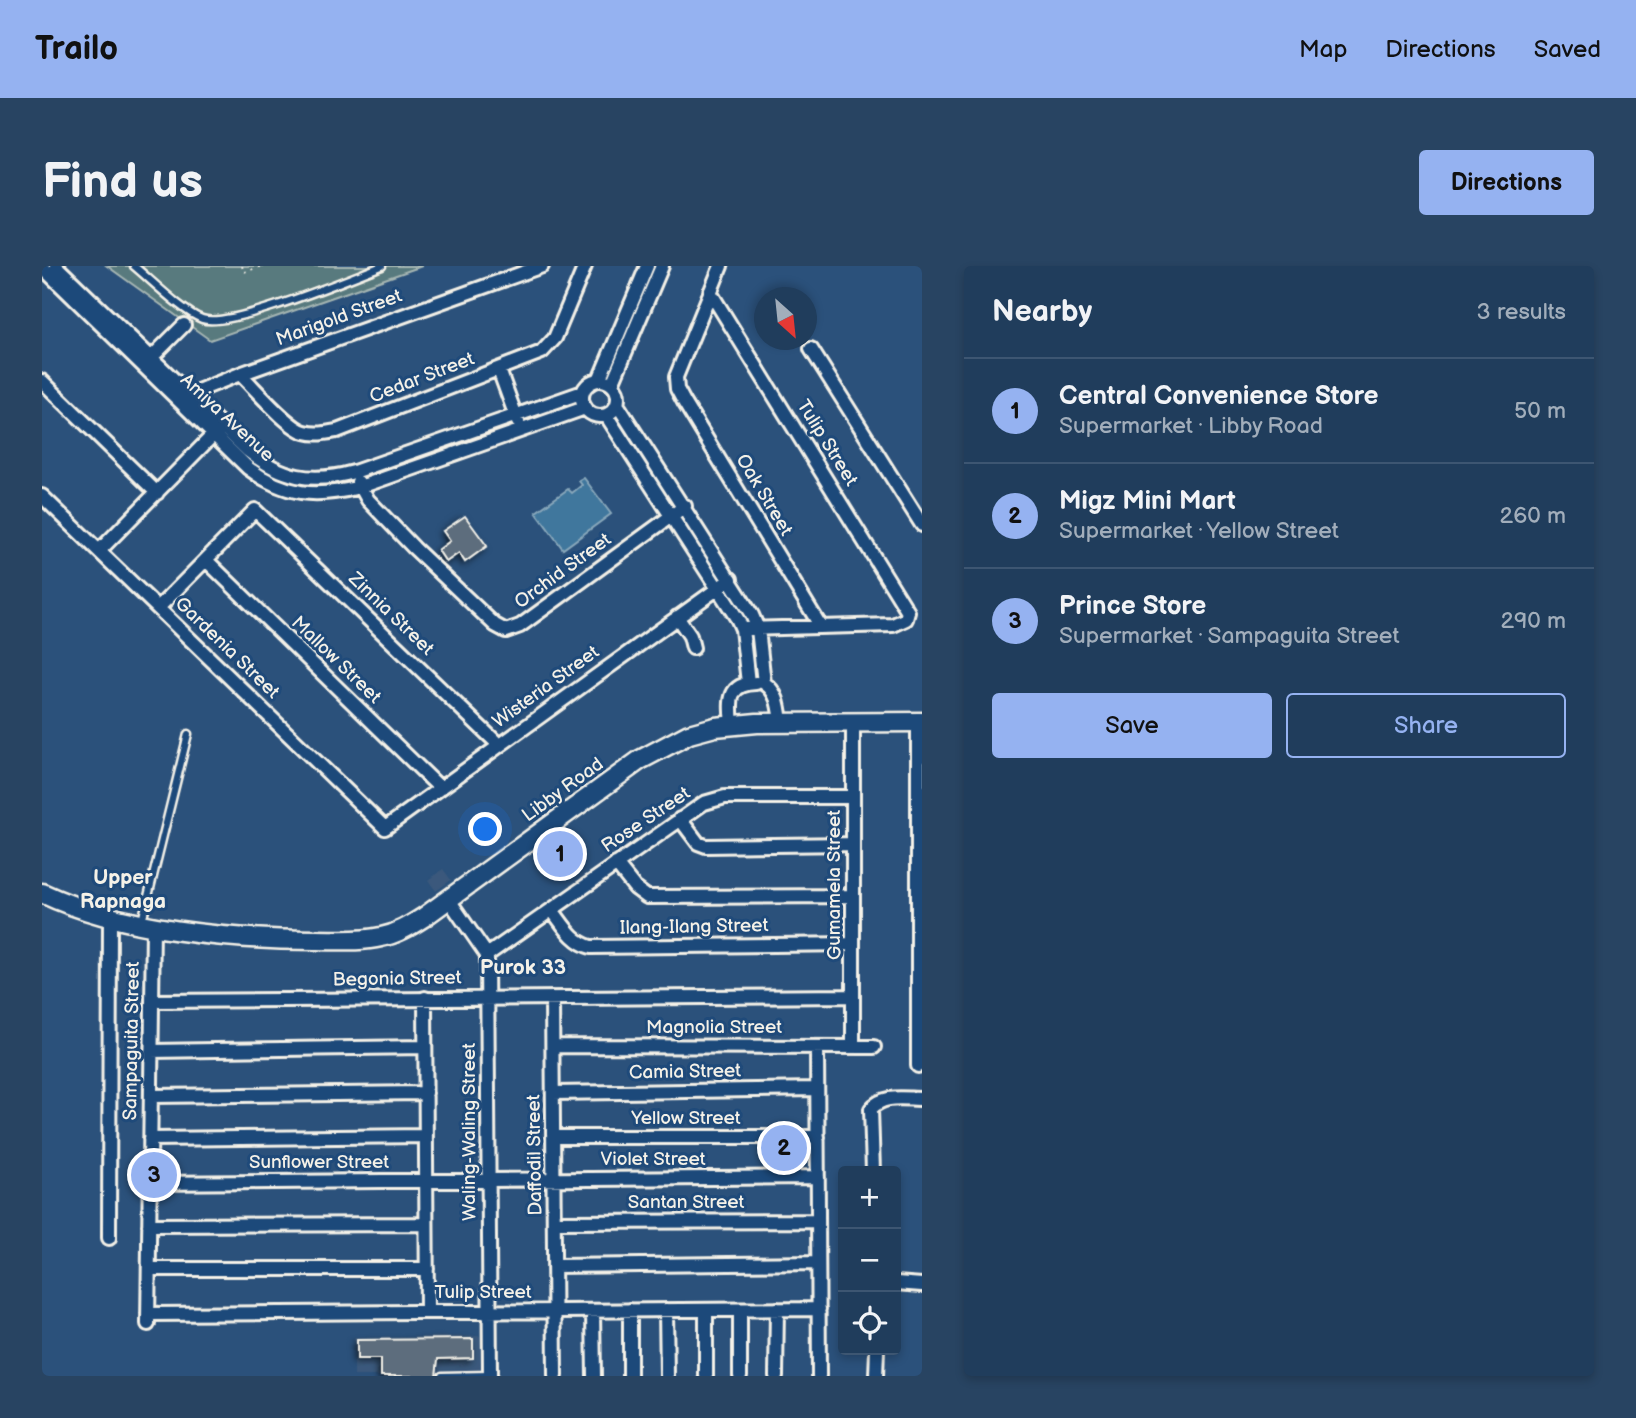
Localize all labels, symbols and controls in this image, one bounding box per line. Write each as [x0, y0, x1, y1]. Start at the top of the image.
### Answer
text: Trailo [35, 29, 118, 69]
text: Map [1299, 35, 1347, 64]
text: Directions [1385, 35, 1496, 64]
text: Saved [1534, 35, 1601, 64]
button: Directions [1419, 150, 1594, 215]
text: Find us [42, 153, 203, 212]
street label: Marigold Street [273, 285, 405, 351]
north arrow [754, 287, 817, 350]
text: Nearby [992, 294, 1092, 330]
text: 3 results [1477, 298, 1566, 326]
street label: Cedar Street [366, 347, 478, 408]
street label: Amiya Avenue [175, 369, 279, 467]
text: Central Convenience Store [1059, 381, 1379, 412]
street label: Tulip Street [791, 396, 863, 490]
text: 1 [1010, 397, 1020, 425]
text: 50 m [1514, 397, 1566, 425]
text: Supermarket · Libby Road [1059, 412, 1323, 440]
street label: Oak Street [731, 450, 797, 540]
text: Migz Mini Mart [1059, 486, 1236, 517]
text: 2 [1008, 502, 1022, 530]
text: 260 m [1500, 502, 1566, 530]
text: Supermarket · Yellow Street [1059, 517, 1339, 545]
street label: Orchid Street [510, 528, 616, 614]
street label: Zinnia Street [343, 567, 439, 660]
text: Prince Store [1059, 591, 1206, 622]
street label: Gardenia Street [170, 592, 284, 704]
text: 3 [1008, 607, 1022, 635]
text: 290 m [1500, 607, 1566, 635]
street label: Mallow Street [286, 611, 386, 709]
text: Supermarket · Sampaguita Street [1059, 622, 1400, 650]
street label: Wisteria Street [488, 641, 604, 733]
button: Save [992, 693, 1272, 758]
button: Share [1286, 693, 1566, 758]
street label: Libby Road [518, 753, 608, 827]
street label: Rose Street [597, 782, 695, 858]
street label: Gumamela Street [823, 810, 846, 960]
your location [468, 812, 502, 846]
pin: 1 [537, 828, 583, 880]
district label: Upper Rapnaga [80, 865, 166, 914]
street label: Ilang-Ilang Street [619, 914, 769, 940]
district label: Purok 33 [480, 955, 566, 980]
street label: Sampaguita Street [119, 961, 145, 1121]
street label: Begonia Street [332, 966, 462, 992]
street label: Magnolia Street [646, 1016, 782, 1039]
street label: Waling-Waling Street [458, 1043, 481, 1221]
street label: Camia Street [629, 1060, 741, 1084]
street label: Daffodil Street [522, 1094, 548, 1216]
street label: Yellow Street [630, 1107, 741, 1130]
pin: 2 [761, 1122, 807, 1174]
street label: Violet Street [600, 1148, 706, 1171]
pin: 3 [131, 1149, 177, 1201]
street label: Sunflower Street [249, 1151, 389, 1174]
map controls [838, 1166, 901, 1355]
button: + [838, 1166, 901, 1229]
street label: Santan Street [628, 1191, 744, 1214]
button: − [838, 1229, 901, 1292]
street label: Tulip Street [434, 1281, 532, 1304]
button: locate [838, 1292, 901, 1355]

